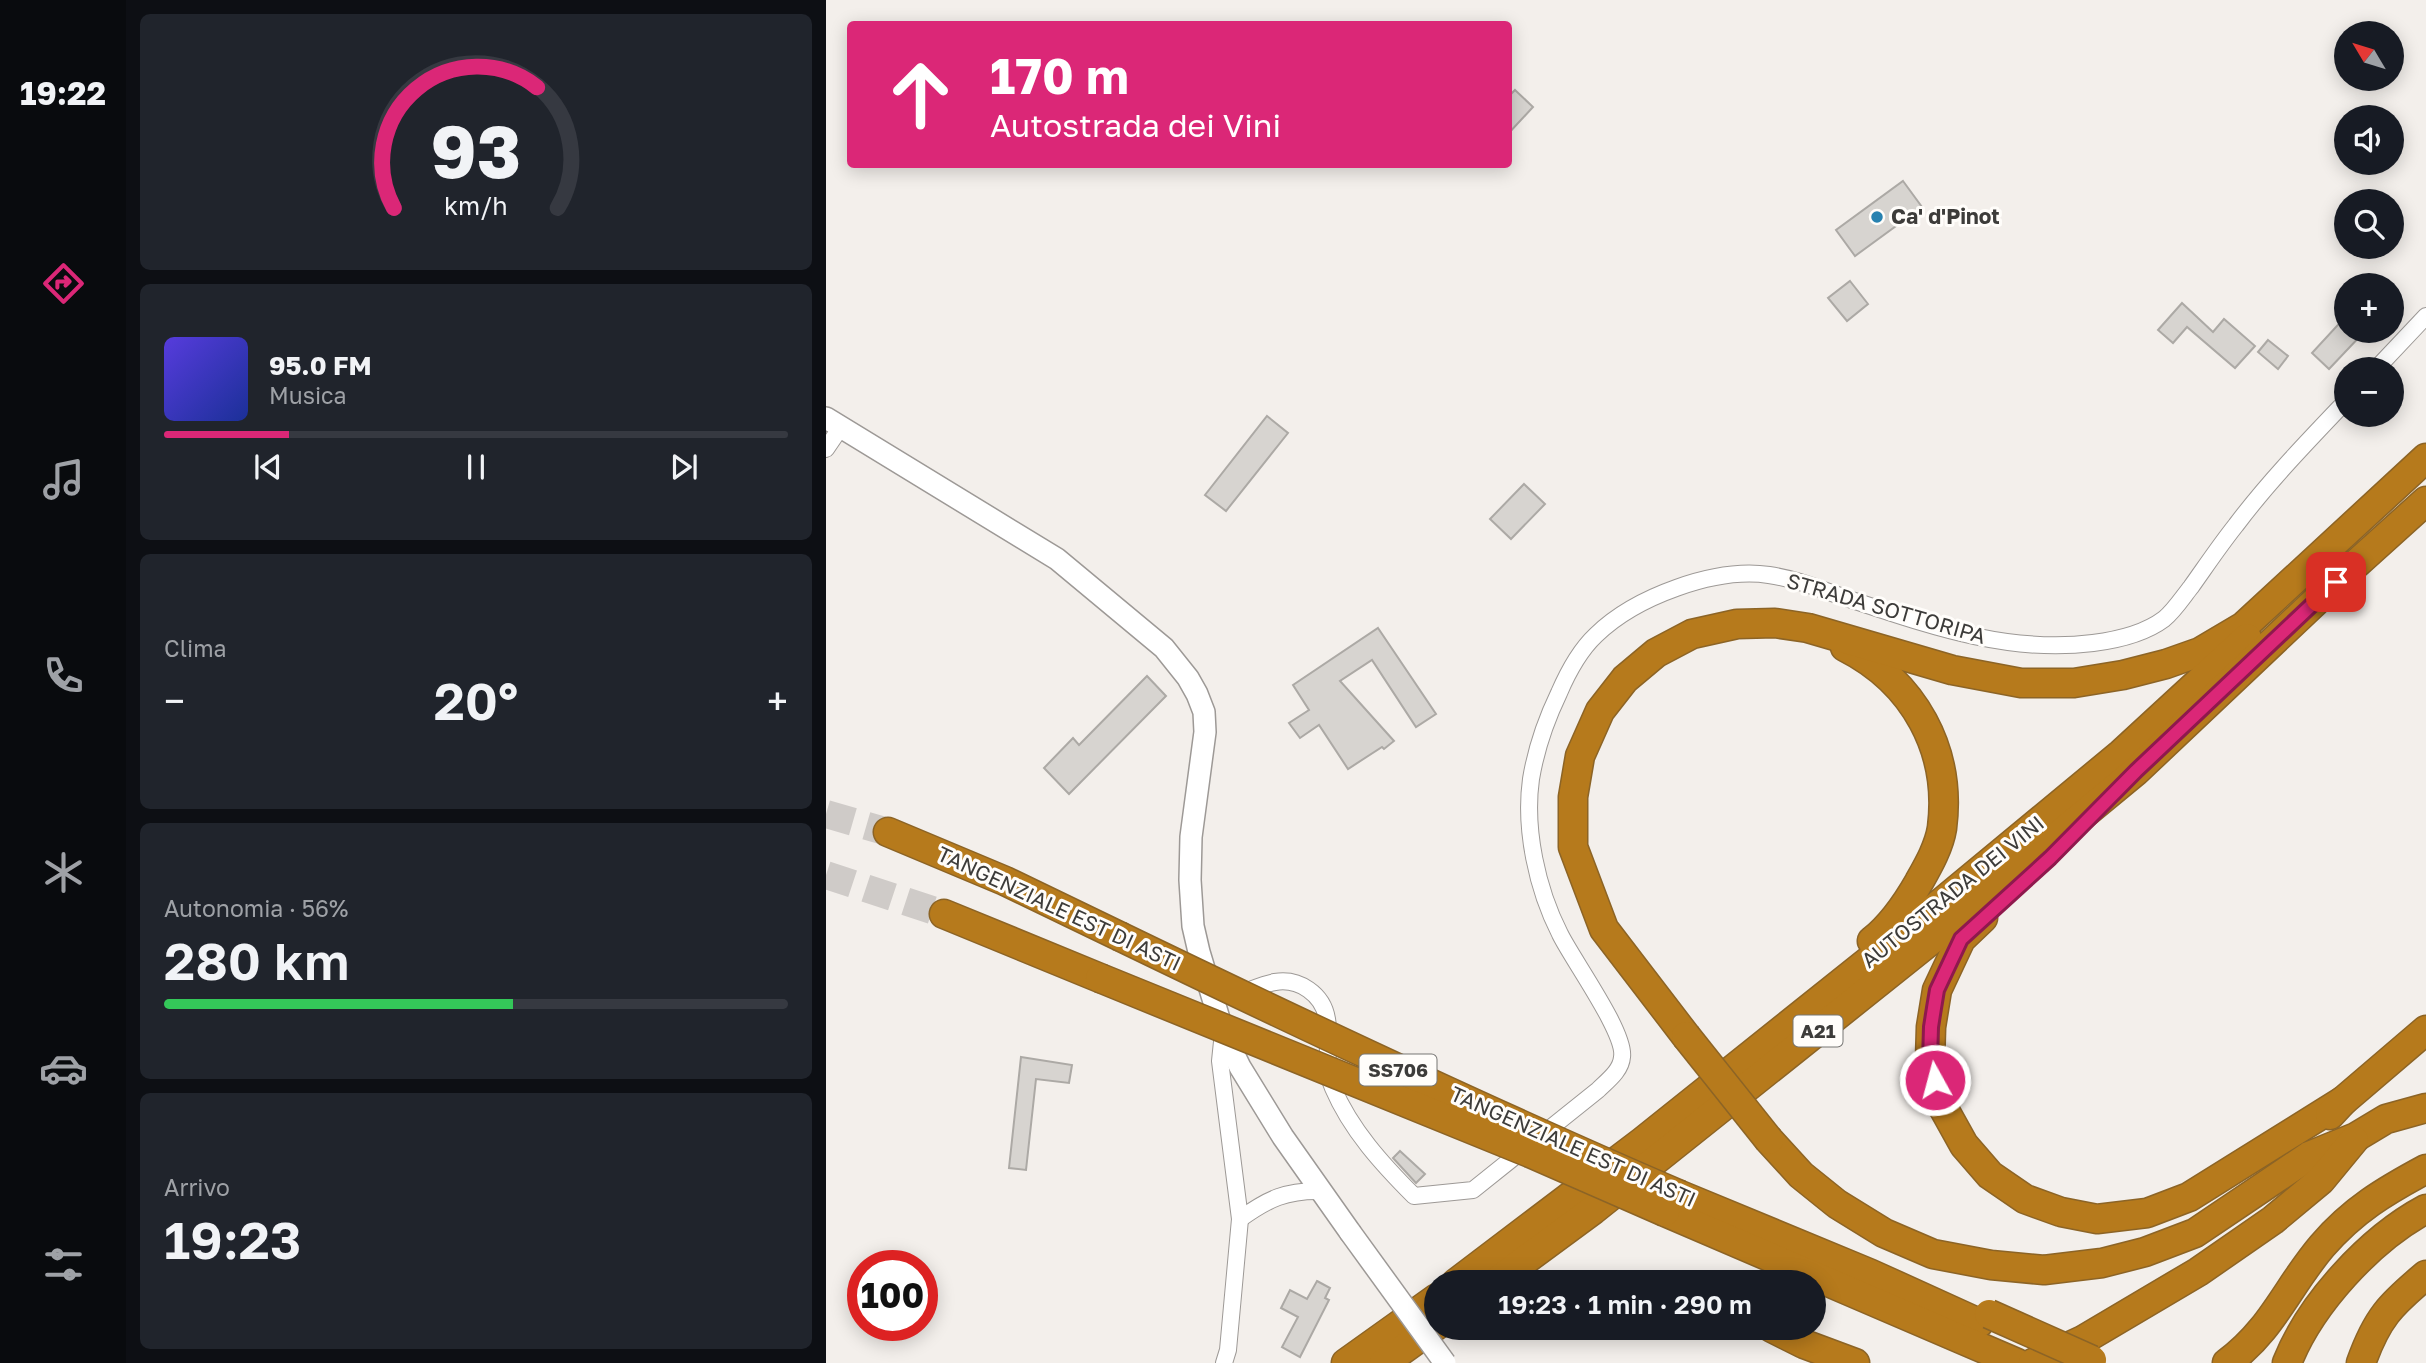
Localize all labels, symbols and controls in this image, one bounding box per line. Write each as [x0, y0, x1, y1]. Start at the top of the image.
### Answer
north arrow [2334, 21, 2404, 91]
map controls [2334, 21, 2404, 427]
text: 170 m [990, 46, 1129, 105]
icon: ahead [875, 49, 966, 140]
text: 19:22 [20, 74, 106, 112]
button: sound [2334, 105, 2404, 175]
text: Autostrada dei Vini [990, 106, 1281, 144]
text: 93 [431, 107, 521, 194]
button: search [2334, 189, 2404, 259]
text: km/h [444, 190, 508, 221]
place label: Ca' d'Pinot [1891, 203, 2000, 229]
marker: Ca' d'Pinot [1869, 209, 1885, 225]
icon: directions [39, 259, 88, 308]
button: + [2334, 273, 2404, 343]
text: 95.0 FM [269, 350, 372, 381]
button: − [2334, 357, 2404, 427]
text: Musica [269, 381, 347, 409]
icon: previous [249, 448, 287, 486]
icon: pause [457, 448, 495, 486]
icon: next [665, 448, 703, 486]
icon: music [39, 455, 88, 504]
pin [2306, 552, 2366, 612]
icon: arrive [2317, 563, 2355, 601]
street label: STRADA SOTTORIPA [1784, 567, 1989, 649]
text: Clima [164, 634, 227, 662]
icon: phone [39, 651, 88, 700]
text: 20° [434, 669, 518, 731]
text: − [164, 678, 185, 723]
text: + [767, 678, 788, 723]
street label: AUTOSTRADA DEI VINI [1856, 809, 2049, 973]
street label: TANGENZIALE EST DI ASTI [933, 840, 1185, 976]
icon: climate [39, 848, 88, 897]
text: Autonomia · 56% [164, 894, 348, 922]
text: 280 km [164, 929, 349, 991]
road number: A21 [1794, 1015, 1842, 1046]
position arrow [1898, 1043, 1972, 1117]
icon: car [39, 1044, 88, 1093]
road number: SS706 [1360, 1054, 1436, 1086]
street label: TANGENZIALE EST DI ASTI [1447, 1080, 1700, 1212]
text: Arrivo [164, 1173, 230, 1201]
text: 19:23 [164, 1208, 301, 1270]
icon: filters [39, 1240, 88, 1289]
speed limit sign: 100 [847, 1250, 938, 1341]
text: 19:23 · 1 min · 290 m [1498, 1289, 1752, 1320]

